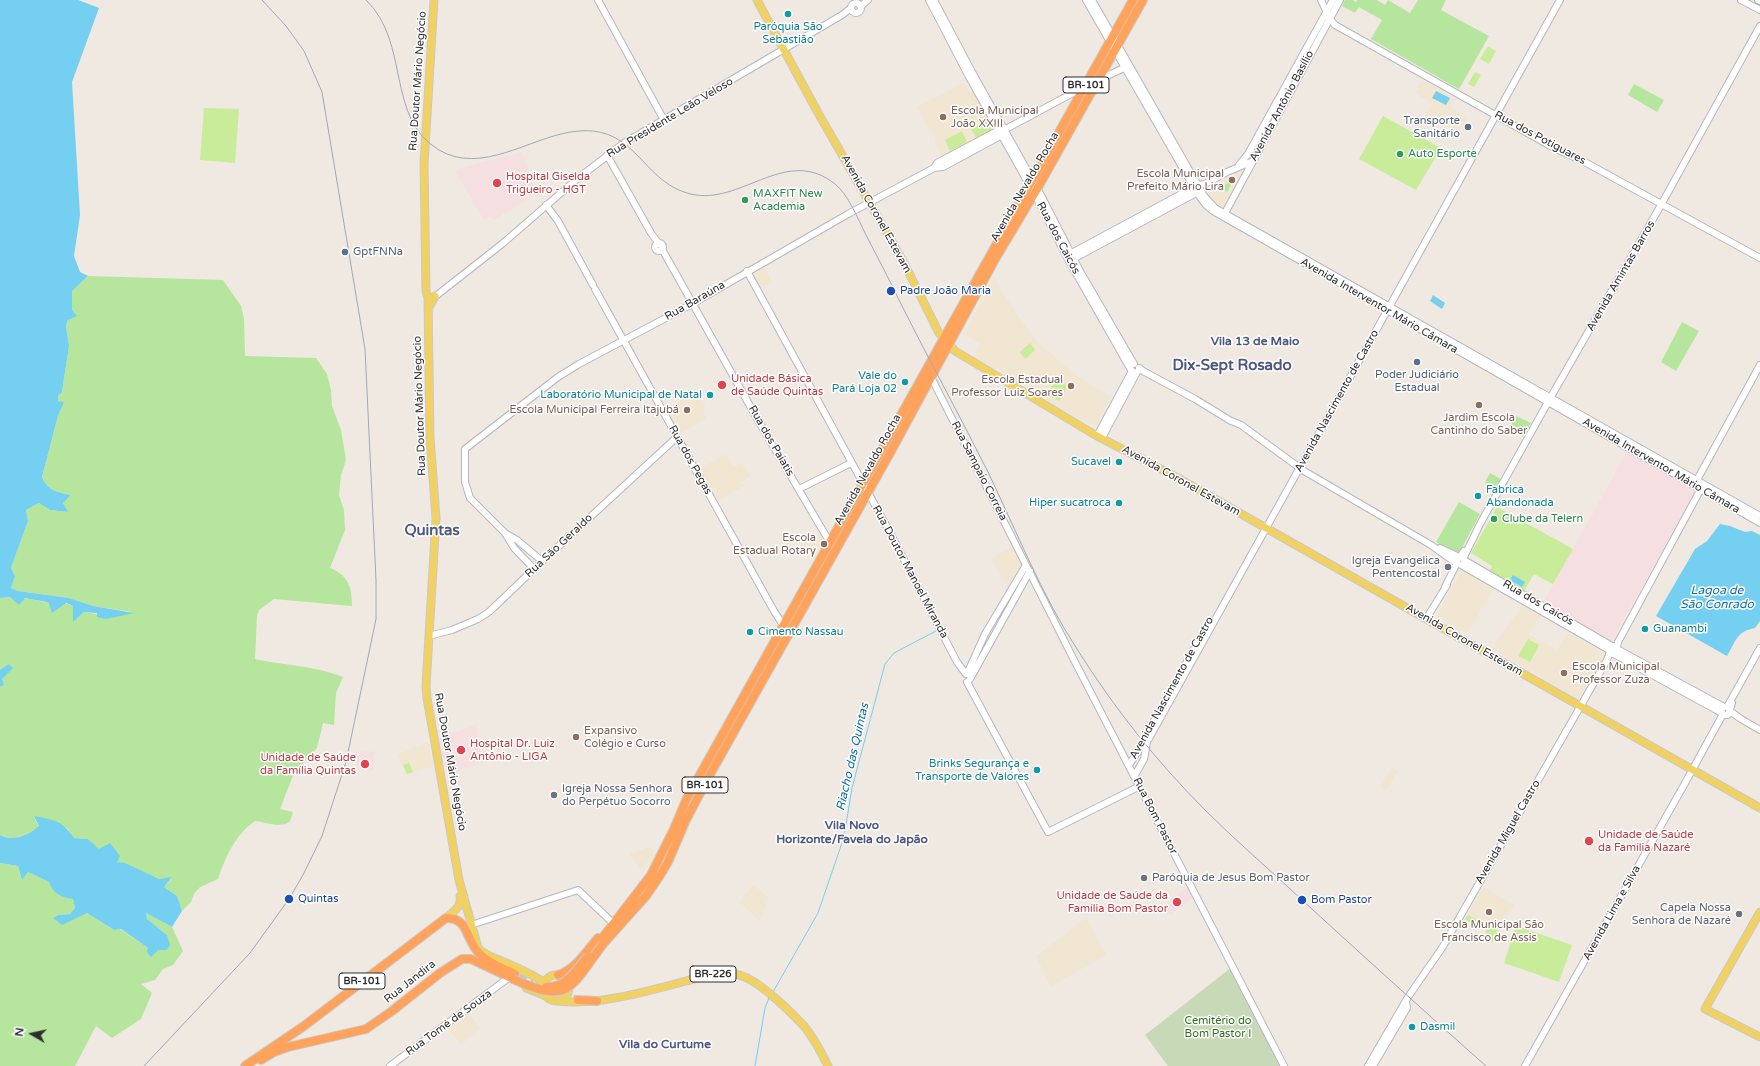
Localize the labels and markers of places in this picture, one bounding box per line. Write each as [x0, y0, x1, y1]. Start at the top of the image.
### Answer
marker: Paróquia São Sebastião [783, 9, 793, 19]
place label: Paróquia São Sebastião [753, 20, 823, 46]
place label: Escola Municipal João XXIII [951, 104, 1039, 130]
marker: Escola Municipal João XXIII [938, 112, 948, 122]
place label: Transporte Sanitário [1403, 114, 1460, 140]
marker: Transporte Sanitário [1463, 122, 1473, 132]
place label: Auto Esporte [1408, 147, 1477, 161]
marker: Auto Esporte [1395, 149, 1405, 159]
place label: Escola Municipal Prefeito Mário Lira [1127, 167, 1224, 193]
place label: Hospital Giselda Trigueiro - HGT [506, 170, 590, 196]
marker: Escola Municipal Prefeito Mário Lira [1227, 175, 1237, 185]
marker: Hospital Giselda Trigueiro - HGT [491, 177, 503, 189]
place label: MAXFIT New Academia [753, 187, 822, 213]
marker: MAXFIT New Academia [740, 195, 750, 205]
place label: GptFNNa [353, 245, 403, 259]
marker: GptFNNa [340, 247, 350, 257]
place label: Padre João Maria [900, 284, 991, 298]
marker: Padre João Maria [885, 285, 897, 297]
marker: Poder Judiciário Estadual [1412, 357, 1422, 367]
place label: Poder Judiciário Estadual [1375, 368, 1459, 394]
place label: Vale do Pará Loja 02 [832, 369, 897, 395]
place label: Unidade Básica de Saúde Quintas [731, 372, 823, 398]
place label: Escola Estadual Professor Luiz Soares [951, 373, 1063, 399]
marker: Vale do Pará Loja 02 [900, 377, 910, 387]
marker: Unidade Básica de Saúde Quintas [716, 379, 728, 391]
marker: Escola Estadual Professor Luiz Soares [1066, 381, 1076, 391]
place label: Laboratório Municipal de Natal [540, 388, 702, 402]
marker: Laboratório Municipal de Natal [705, 390, 715, 400]
marker: Jardim Escola Cantinho do Saber [1474, 400, 1484, 410]
place label: Escola Municipal Ferreira Itajubá [510, 403, 679, 417]
marker: Escola Municipal Ferreira Itajubá [682, 405, 692, 415]
place label: Jardim Escola Cantinho do Saber [1430, 411, 1528, 437]
place label: Sucavel [1071, 455, 1111, 469]
marker: Sucavel [1114, 457, 1124, 467]
place label: Fabrica Abandonada [1486, 483, 1554, 509]
marker: Fabrica Abandonada [1473, 491, 1483, 501]
place label: Hiper sucatroca [1029, 496, 1111, 510]
marker: Hiper sucatroca [1114, 498, 1124, 508]
place label: Clube da Telern [1502, 512, 1583, 526]
marker: Clube da Telern [1489, 514, 1499, 524]
place label: Escola Estadual Rotary [733, 531, 816, 557]
marker: Escola Estadual Rotary [819, 539, 829, 549]
place label: Igreja Evangelica Pentencostal [1352, 554, 1440, 580]
marker: Igreja Evangelica Pentencostal [1443, 562, 1453, 572]
place label: Guanambi [1653, 622, 1707, 636]
marker: Guanambi [1640, 624, 1650, 634]
place label: Cimento Nassau [758, 625, 843, 639]
marker: Cimento Nassau [745, 627, 755, 637]
place label: Escola Municipal Professor Zuza [1572, 660, 1660, 686]
marker: Escola Municipal Professor Zuza [1559, 668, 1569, 678]
place label: Expansivo Colégio e Curso [584, 724, 666, 750]
marker: Expansivo Colégio e Curso [571, 732, 581, 742]
place label: Hospital Dr. Luiz Antônio - LIGA [470, 737, 555, 763]
marker: Hospital Dr. Luiz Antônio - LIGA [455, 744, 467, 756]
place label: Unidade de Saúde da Família Quintas [260, 751, 356, 777]
place label: Brinks Segurança e Transporte de Valores [915, 757, 1029, 783]
marker: Unidade de Saúde da Família Quintas [359, 758, 371, 770]
marker: Brinks Segurança e Transporte de Valores [1032, 765, 1042, 775]
place label: Igreja Nossa Senhora do Perpétuo Socorro [562, 782, 672, 808]
marker: Igreja Nossa Senhora do Perpétuo Socorro [549, 790, 559, 800]
place label: Unidade de Saúde da Família Nazaré [1598, 828, 1694, 854]
marker: Unidade de Saúde da Família Nazaré [1583, 835, 1595, 847]
place label: Paróquia de Jesus Bom Pastor [1152, 871, 1310, 885]
marker: Paróquia de Jesus Bom Pastor [1139, 873, 1149, 883]
place label: Unidade de Saúde da Família Bom Pastor [1056, 889, 1168, 915]
place label: Quintas [298, 892, 339, 906]
marker: Quintas [283, 893, 295, 905]
place label: Bom Pastor [1311, 893, 1372, 907]
marker: Bom Pastor [1296, 894, 1308, 906]
marker: Unidade de Saúde da Família Bom Pastor [1171, 896, 1183, 908]
place label: Capela Nossa Senhora de Nazaré [1632, 901, 1731, 927]
marker: Escola Municipal São Francisco de Assis [1484, 907, 1494, 917]
marker: Capela Nossa Senhora de Nazaré [1734, 909, 1744, 919]
place label: Escola Municipal São Francisco de Assis [1434, 918, 1544, 944]
place label: Dasmil [1420, 1020, 1455, 1034]
marker: Dasmil [1407, 1022, 1417, 1032]

